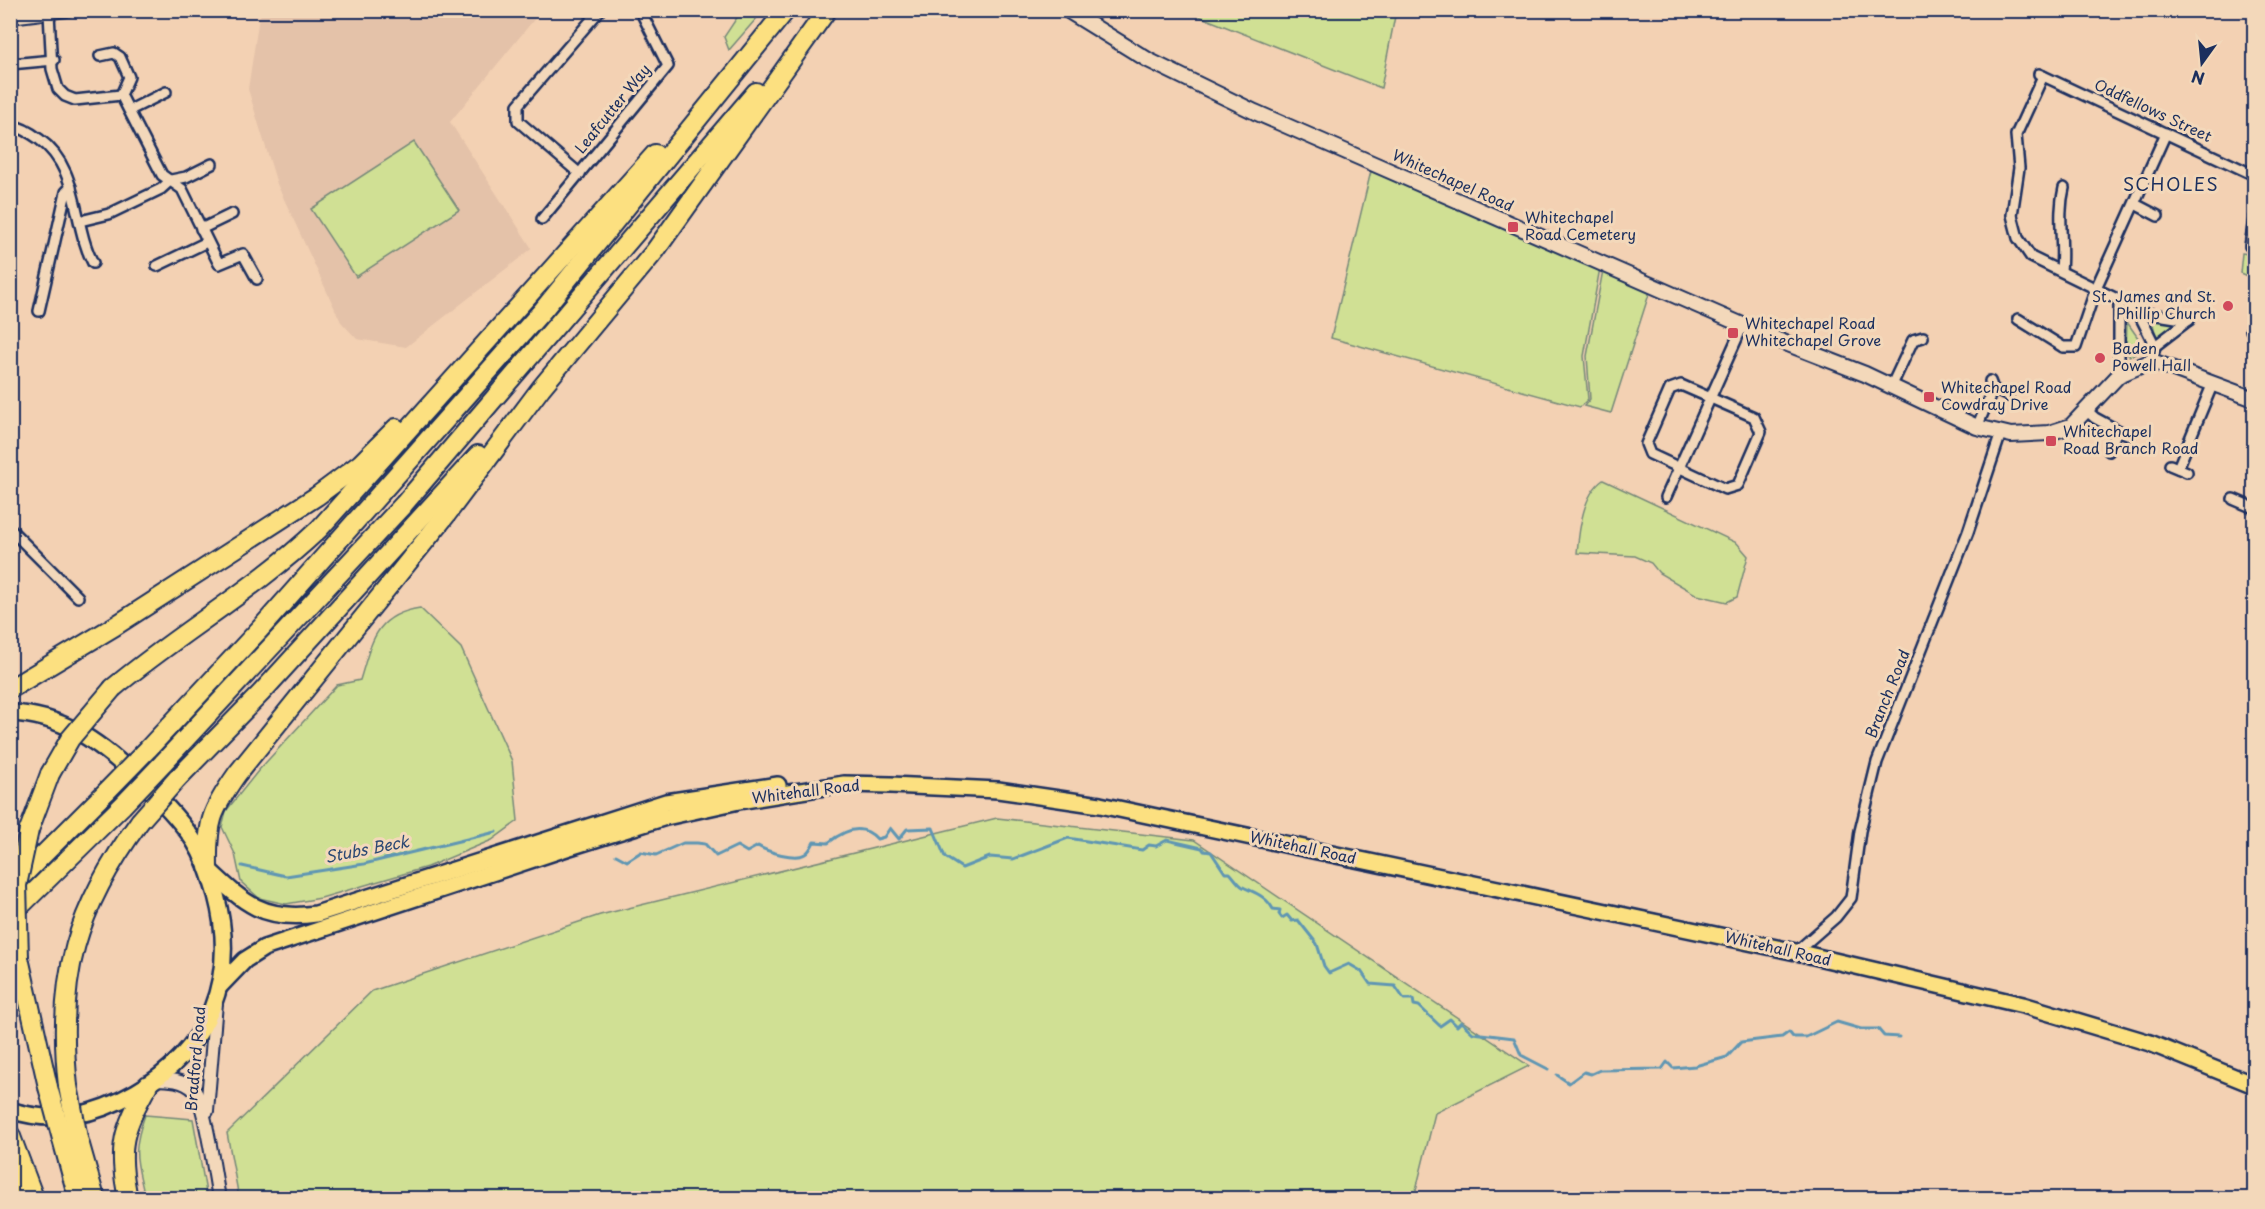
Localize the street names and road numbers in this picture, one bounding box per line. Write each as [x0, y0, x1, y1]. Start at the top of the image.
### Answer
street label: Leafcutter Way [568, 58, 655, 158]
street label: Oddfellows Street [2091, 72, 2216, 147]
street label: Whitechapel Road [1389, 143, 1518, 217]
street label: Branch Road [1858, 646, 1915, 741]
street label: Whitehall Road [751, 772, 861, 809]
street label: Whitehall Road [1248, 824, 1359, 869]
street label: Whitehall Road [1723, 924, 1834, 971]
street label: Bradford Road [178, 1006, 211, 1112]

